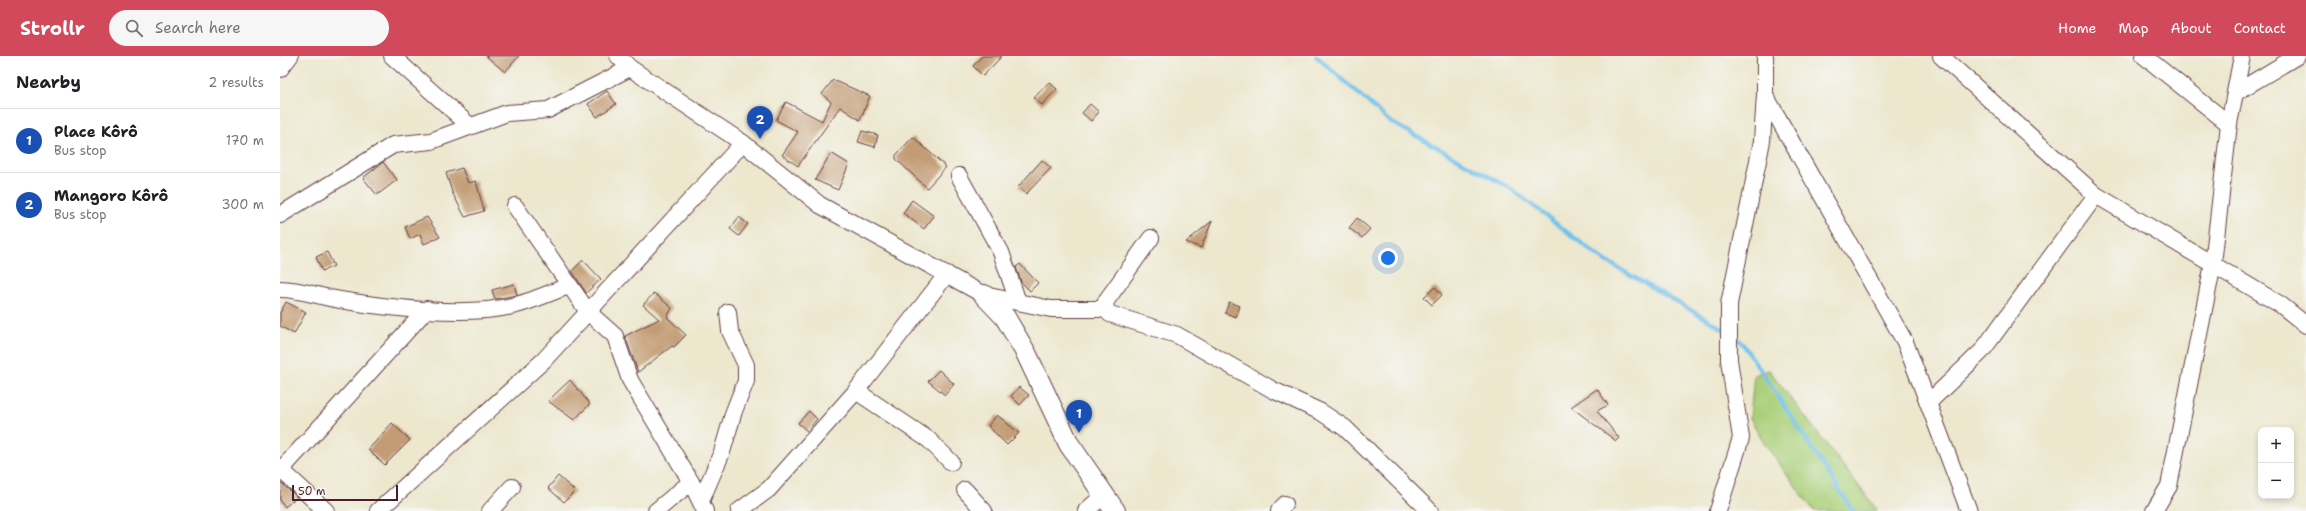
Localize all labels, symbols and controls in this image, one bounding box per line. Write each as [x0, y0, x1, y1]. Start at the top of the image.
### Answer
search box [109, 10, 389, 46]
text: Strollr [20, 16, 85, 41]
icon: search [123, 17, 145, 39]
text: Search here [155, 18, 241, 38]
text: Home [2058, 19, 2097, 37]
text: Map [2119, 19, 2149, 37]
text: About [2171, 19, 2212, 37]
text: Contact [2234, 19, 2286, 37]
text: Nearby [16, 71, 81, 93]
text: 2 results [208, 74, 264, 91]
pin: 2 [747, 106, 773, 139]
text: Place Kôrô [54, 122, 138, 142]
text: 1 [26, 132, 32, 149]
text: 170 m [226, 132, 264, 149]
text: Bus stop [54, 142, 106, 159]
text: Mangoro Kôrô [54, 186, 168, 206]
text: 2 [24, 196, 34, 213]
text: 300 m [221, 196, 264, 213]
text: Bus stop [54, 206, 106, 223]
your location [1378, 248, 1398, 268]
pin: 1 [1066, 400, 1092, 433]
map controls [2258, 427, 2294, 499]
button: + [2258, 427, 2294, 463]
button: − [2258, 463, 2294, 499]
scale bar [292, 483, 398, 502]
text: 50 m [298, 484, 326, 499]

